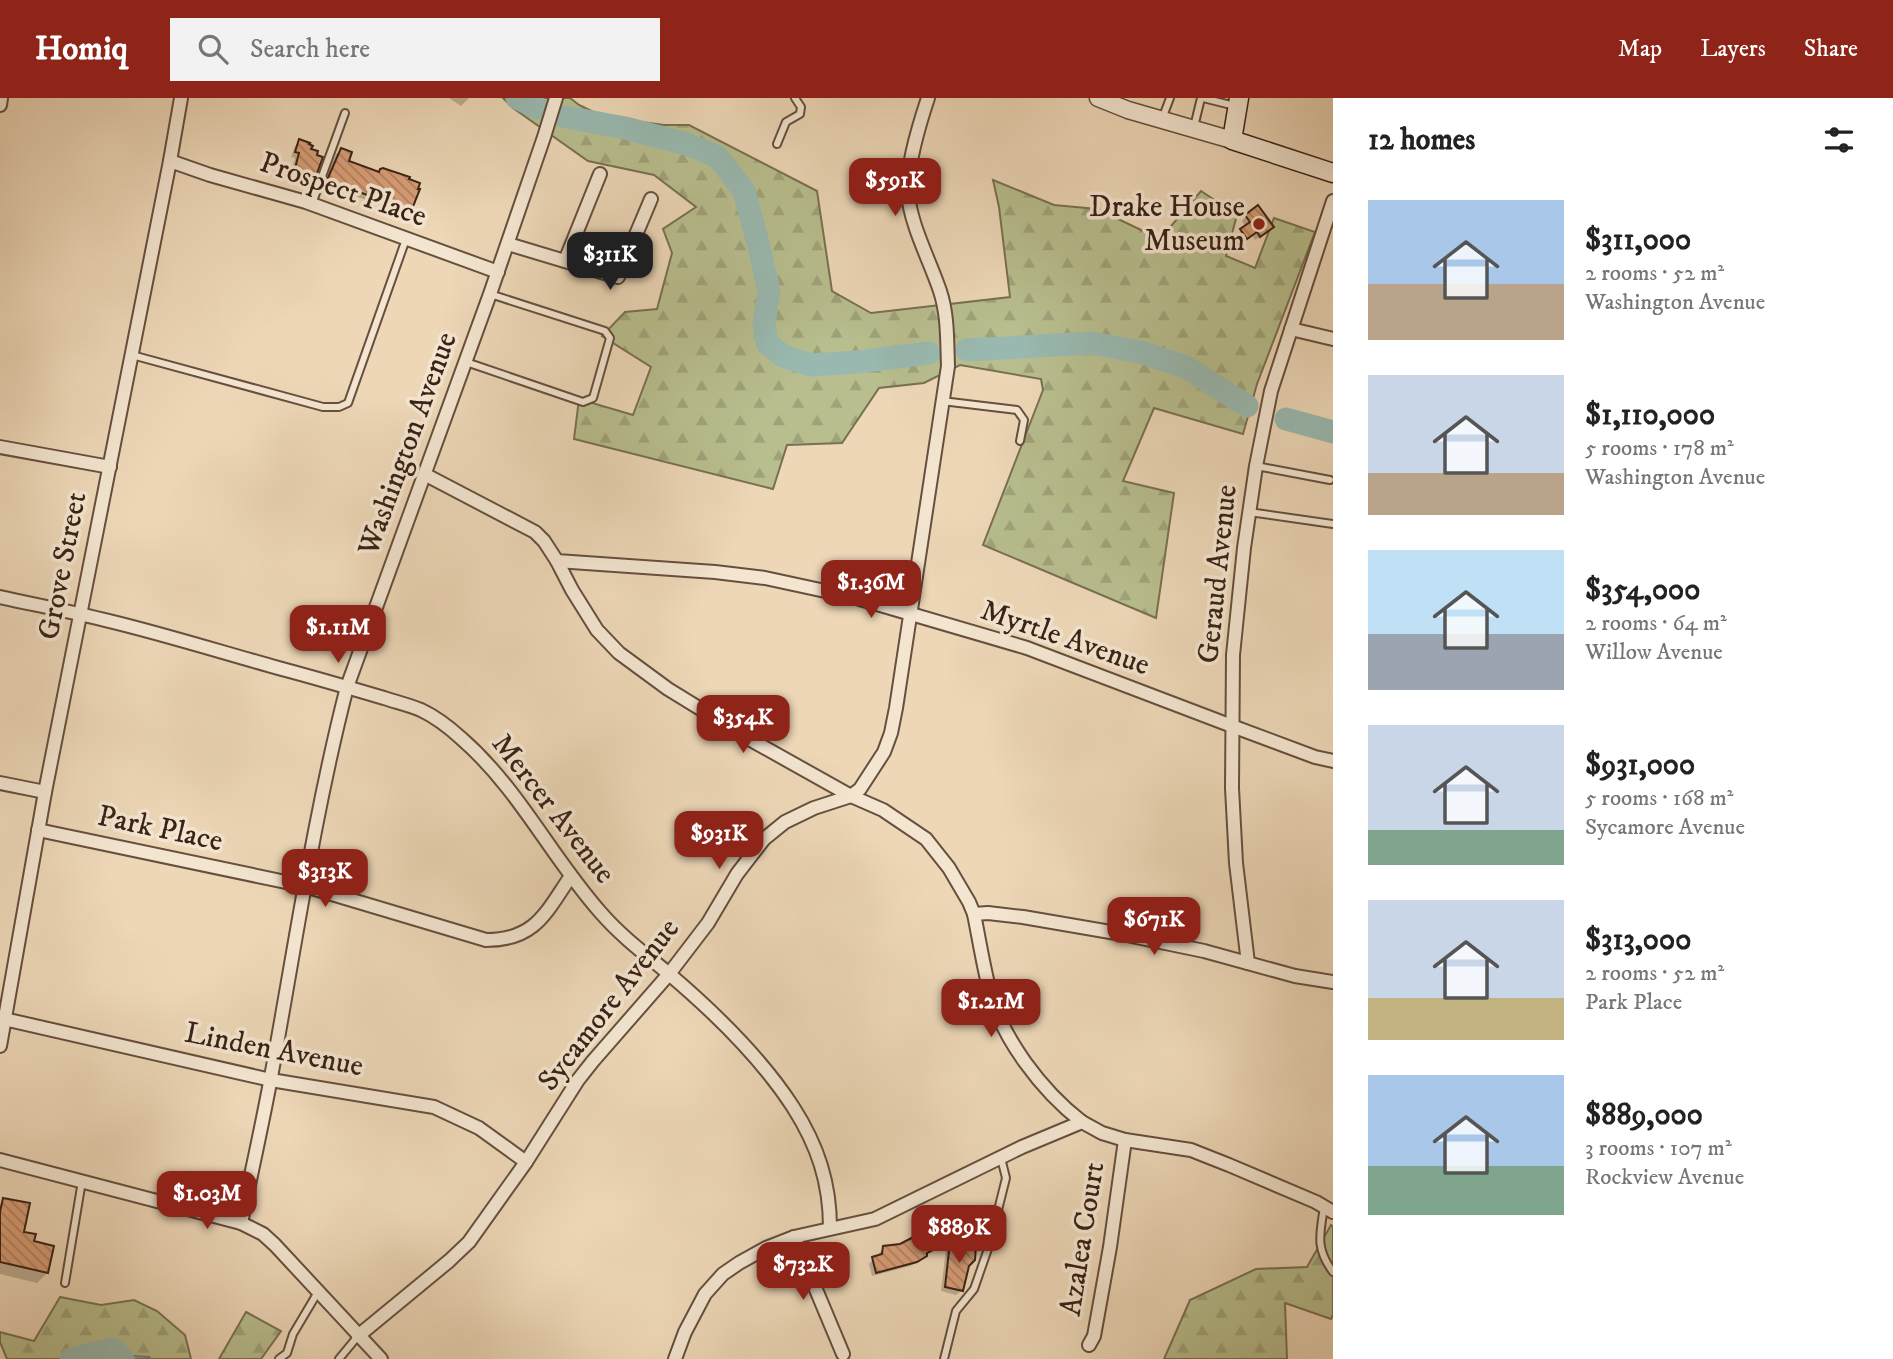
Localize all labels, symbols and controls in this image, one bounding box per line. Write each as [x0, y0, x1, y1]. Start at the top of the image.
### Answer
search box [170, 18, 660, 81]
text: Homiq [35, 29, 128, 70]
icon: search [194, 30, 232, 68]
text: Search here [250, 33, 370, 66]
text: Map [1618, 34, 1662, 64]
text: Layers [1700, 34, 1766, 64]
text: Share [1804, 34, 1858, 64]
icon: filters [1820, 121, 1858, 159]
text: 12 homes [1368, 122, 1475, 159]
street label: Prospect Place [255, 144, 431, 236]
pin: $591K [846, 158, 944, 218]
text: $591K [865, 166, 925, 195]
place label: Drake House Museum [1089, 189, 1245, 260]
marker: Drake House Museum [1251, 216, 1267, 232]
text: $311,000 [1585, 222, 1691, 259]
icon: home [1424, 228, 1508, 312]
pin: $311K [561, 232, 659, 292]
text: $311K [583, 240, 637, 269]
text: 2 rooms · 52 m² [1585, 259, 1724, 288]
text: Washington Avenue [1585, 288, 1765, 317]
street label: Washington Avenue [350, 327, 466, 562]
text: $1,110,000 [1585, 397, 1715, 434]
icon: home [1424, 403, 1508, 487]
text: 5 rooms · 178 m² [1585, 434, 1734, 463]
text: Washington Avenue [1585, 463, 1765, 492]
street label: Geraud Avenue [1190, 483, 1246, 665]
street label: Grove Street [31, 489, 95, 643]
pin: $1.36M [814, 560, 928, 620]
text: $1.36M [837, 568, 905, 597]
text: $354,000 [1585, 572, 1700, 609]
icon: home [1424, 578, 1508, 662]
street label: Myrtle Avenue [976, 592, 1154, 684]
pin: $1.11M [281, 606, 395, 665]
text: 2 rooms · 64 m² [1585, 609, 1727, 638]
text: $1.11M [306, 613, 370, 642]
text: Willow Avenue [1585, 638, 1723, 667]
pin: $354K [694, 696, 792, 755]
text: $354K [713, 703, 773, 732]
street label: Mercer Avenue [483, 727, 623, 891]
text: $931,000 [1585, 747, 1695, 784]
icon: home [1424, 753, 1508, 837]
text: 5 rooms · 168 m² [1585, 784, 1733, 813]
street label: Park Place [94, 798, 226, 860]
pin: $931K [670, 812, 768, 871]
text: Sycamore Avenue [1585, 813, 1745, 842]
text: $931K [690, 819, 748, 848]
pin: $313K [276, 850, 374, 909]
text: $313K [298, 857, 352, 886]
pin: $671K [1105, 898, 1203, 957]
text: $671K [1123, 905, 1185, 934]
street label: Sycamore Avenue [530, 911, 688, 1099]
text: $313,000 [1585, 922, 1691, 959]
icon: home [1424, 928, 1508, 1012]
text: 2 rooms · 52 m² [1585, 959, 1724, 988]
pin: $1.21M [934, 979, 1048, 1039]
text: $1.21M [957, 987, 1025, 1016]
text: Park Place [1585, 988, 1682, 1017]
street label: Linden Avenue [182, 1015, 366, 1085]
text: $889,000 [1585, 1097, 1703, 1134]
icon: home [1424, 1103, 1508, 1187]
text: 3 rooms · 107 m² [1585, 1134, 1732, 1163]
street label: Azalea Court [1053, 1159, 1113, 1319]
text: Rockview Avenue [1585, 1163, 1744, 1192]
pin: $1.03M [150, 1172, 264, 1231]
text: $1.03M [173, 1179, 241, 1208]
pin: $889K [910, 1206, 1008, 1265]
text: $889K [927, 1213, 991, 1242]
pin: $732K [754, 1242, 852, 1302]
text: $732K [773, 1250, 833, 1279]

